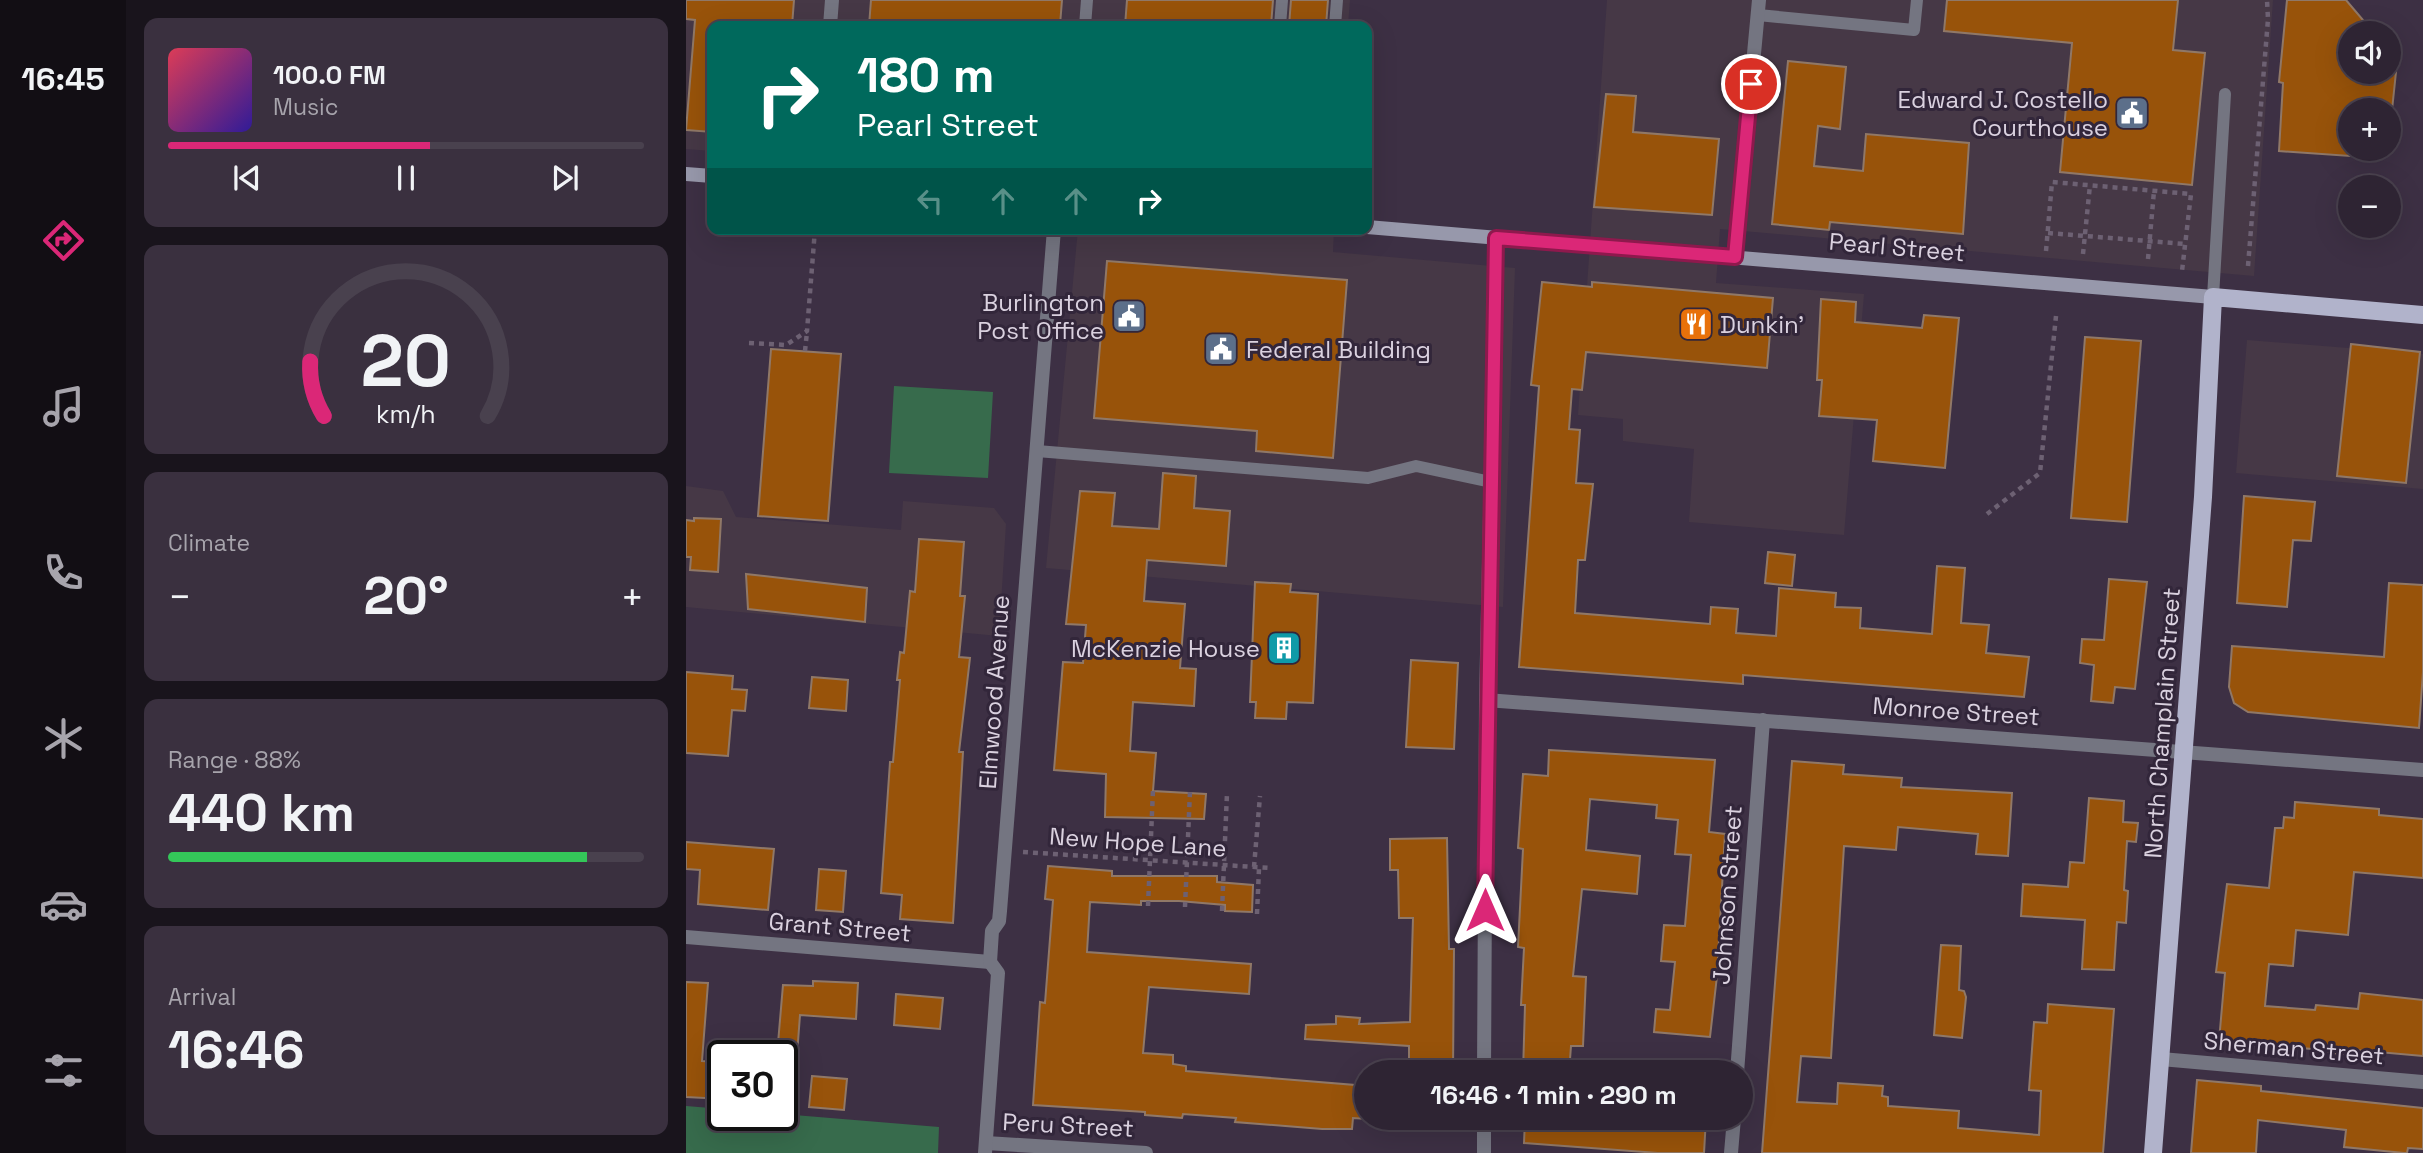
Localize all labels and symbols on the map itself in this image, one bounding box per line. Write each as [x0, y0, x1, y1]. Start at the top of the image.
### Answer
pin [1721, 54, 1781, 114]
place label: Edward J. Costello Courthouse [1898, 84, 2108, 143]
public building icon: Edward J. Costello Courthouse [2113, 94, 2151, 132]
street label: Pearl Street [1828, 226, 1966, 268]
place label: Burlington Post Office [977, 287, 1104, 346]
public building icon: Burlington Post Office [1110, 297, 1148, 335]
restaurant icon: Dunkin' [1677, 305, 1715, 343]
place label: Dunkin' [1720, 309, 1804, 340]
public building icon: Federal Building [1202, 330, 1240, 368]
place label: Federal Building [1246, 334, 1431, 365]
street label: North Champlain Street [2137, 586, 2187, 860]
street label: Elmwood Avenue [972, 594, 1016, 790]
building icon: McKenzie House [1265, 629, 1303, 667]
place label: McKenzie House [1071, 633, 1260, 664]
street label: Monroe Street [1871, 690, 2041, 732]
street label: Johnson Street [1705, 804, 1749, 986]
street label: New Hope Lane [1048, 820, 1228, 864]
position arrow [1448, 873, 1522, 947]
street label: Grant Street [767, 905, 913, 949]
street label: Sherman Street [2202, 1025, 2386, 1071]
speed limit sign: 30 [707, 1040, 798, 1131]
street label: Peru Street [1002, 1106, 1134, 1144]

